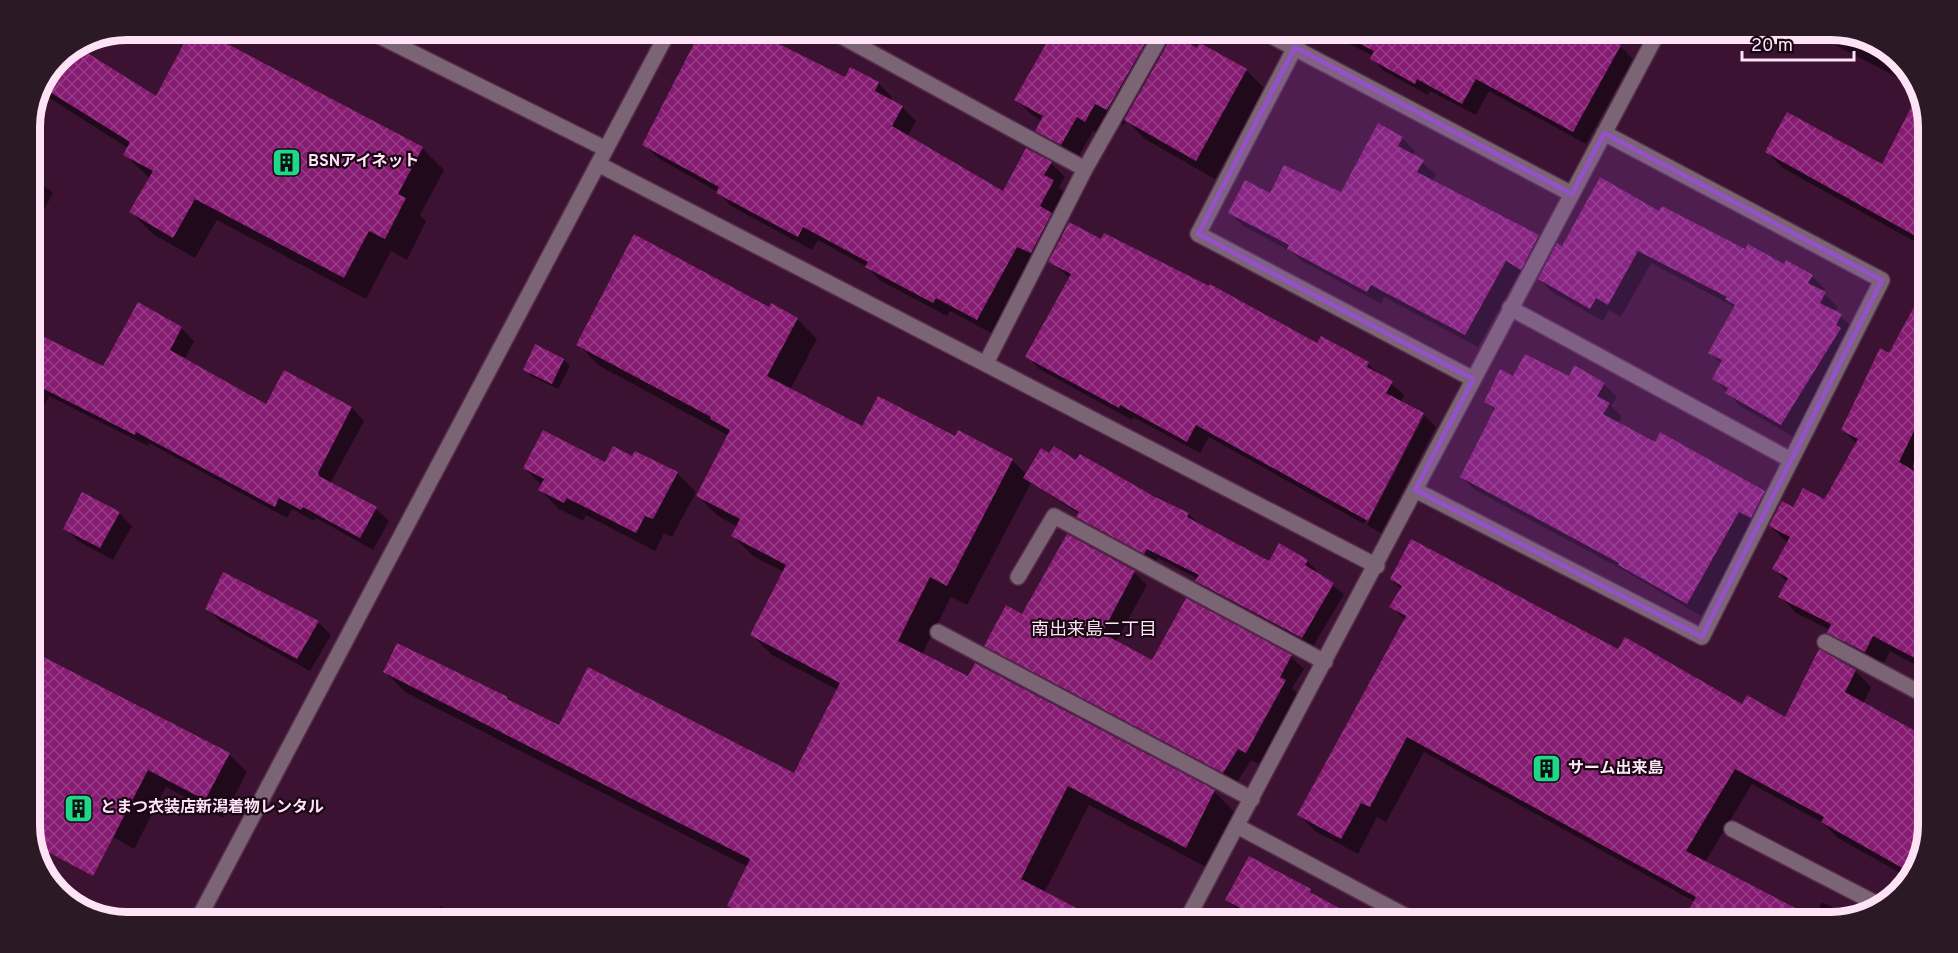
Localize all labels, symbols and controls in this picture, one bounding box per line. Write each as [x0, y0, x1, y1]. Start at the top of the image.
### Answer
scale bar [1742, 24, 1854, 62]
text: 20 m [1751, 35, 1793, 58]
building icon: BSNアイネット [271, 146, 303, 178]
place label: BSNアイネット [308, 152, 420, 172]
district label: 南出来島二丁目 [1031, 619, 1157, 642]
building icon: サーム出来島 [1531, 753, 1563, 785]
place label: サーム出来島 [1568, 759, 1664, 779]
building icon: とまつ衣装店新潟着物レンタル [63, 792, 95, 824]
place label: とまつ衣装店新潟着物レンタル [100, 798, 324, 818]

